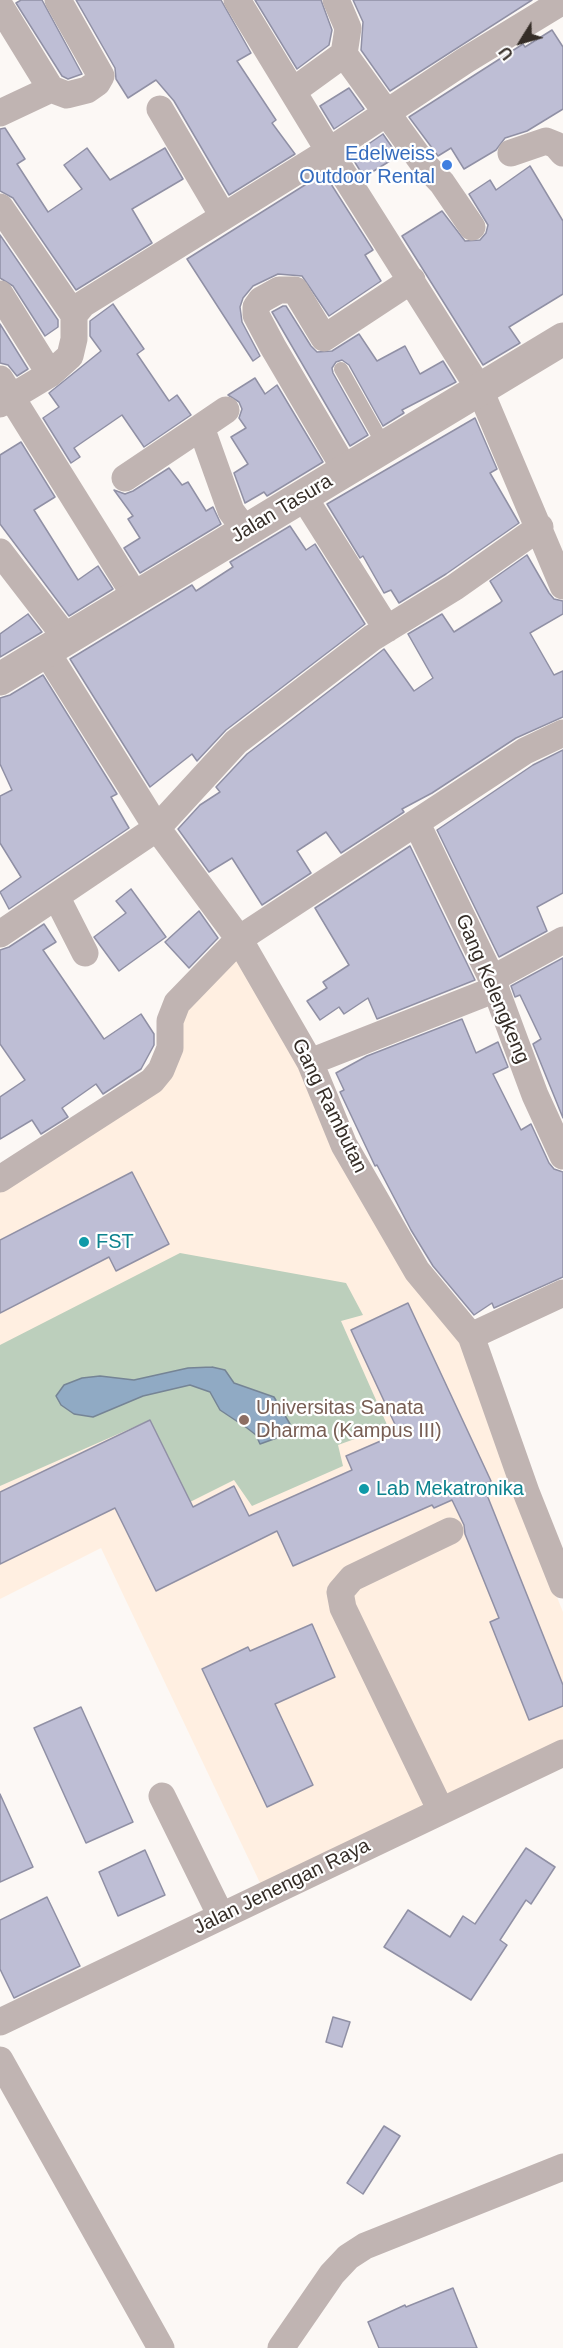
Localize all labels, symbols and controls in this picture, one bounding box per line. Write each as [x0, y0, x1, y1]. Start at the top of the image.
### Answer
north arrow [491, 12, 551, 72]
text: U [496, 43, 516, 63]
place label: Edelweiss Outdoor Rental [299, 142, 435, 189]
marker: Edelweiss Outdoor Rental [440, 158, 454, 172]
street label: Jalan Tasura [227, 470, 337, 548]
street label: Gang Kelengkeng [450, 911, 534, 1067]
street label: Gang Rambutan [286, 1035, 372, 1177]
place label: FST [96, 1230, 134, 1254]
marker: FST [77, 1235, 91, 1249]
place label: Universitas Sanata Dharma (Kampus III) [256, 1396, 442, 1443]
marker: Universitas Sanata Dharma (Kampus III) [237, 1413, 251, 1427]
place label: Lab Mekatronika [376, 1477, 524, 1501]
marker: Lab Mekatronika [357, 1482, 371, 1496]
street label: Jalan Jenengan Raya [190, 1834, 374, 1940]

